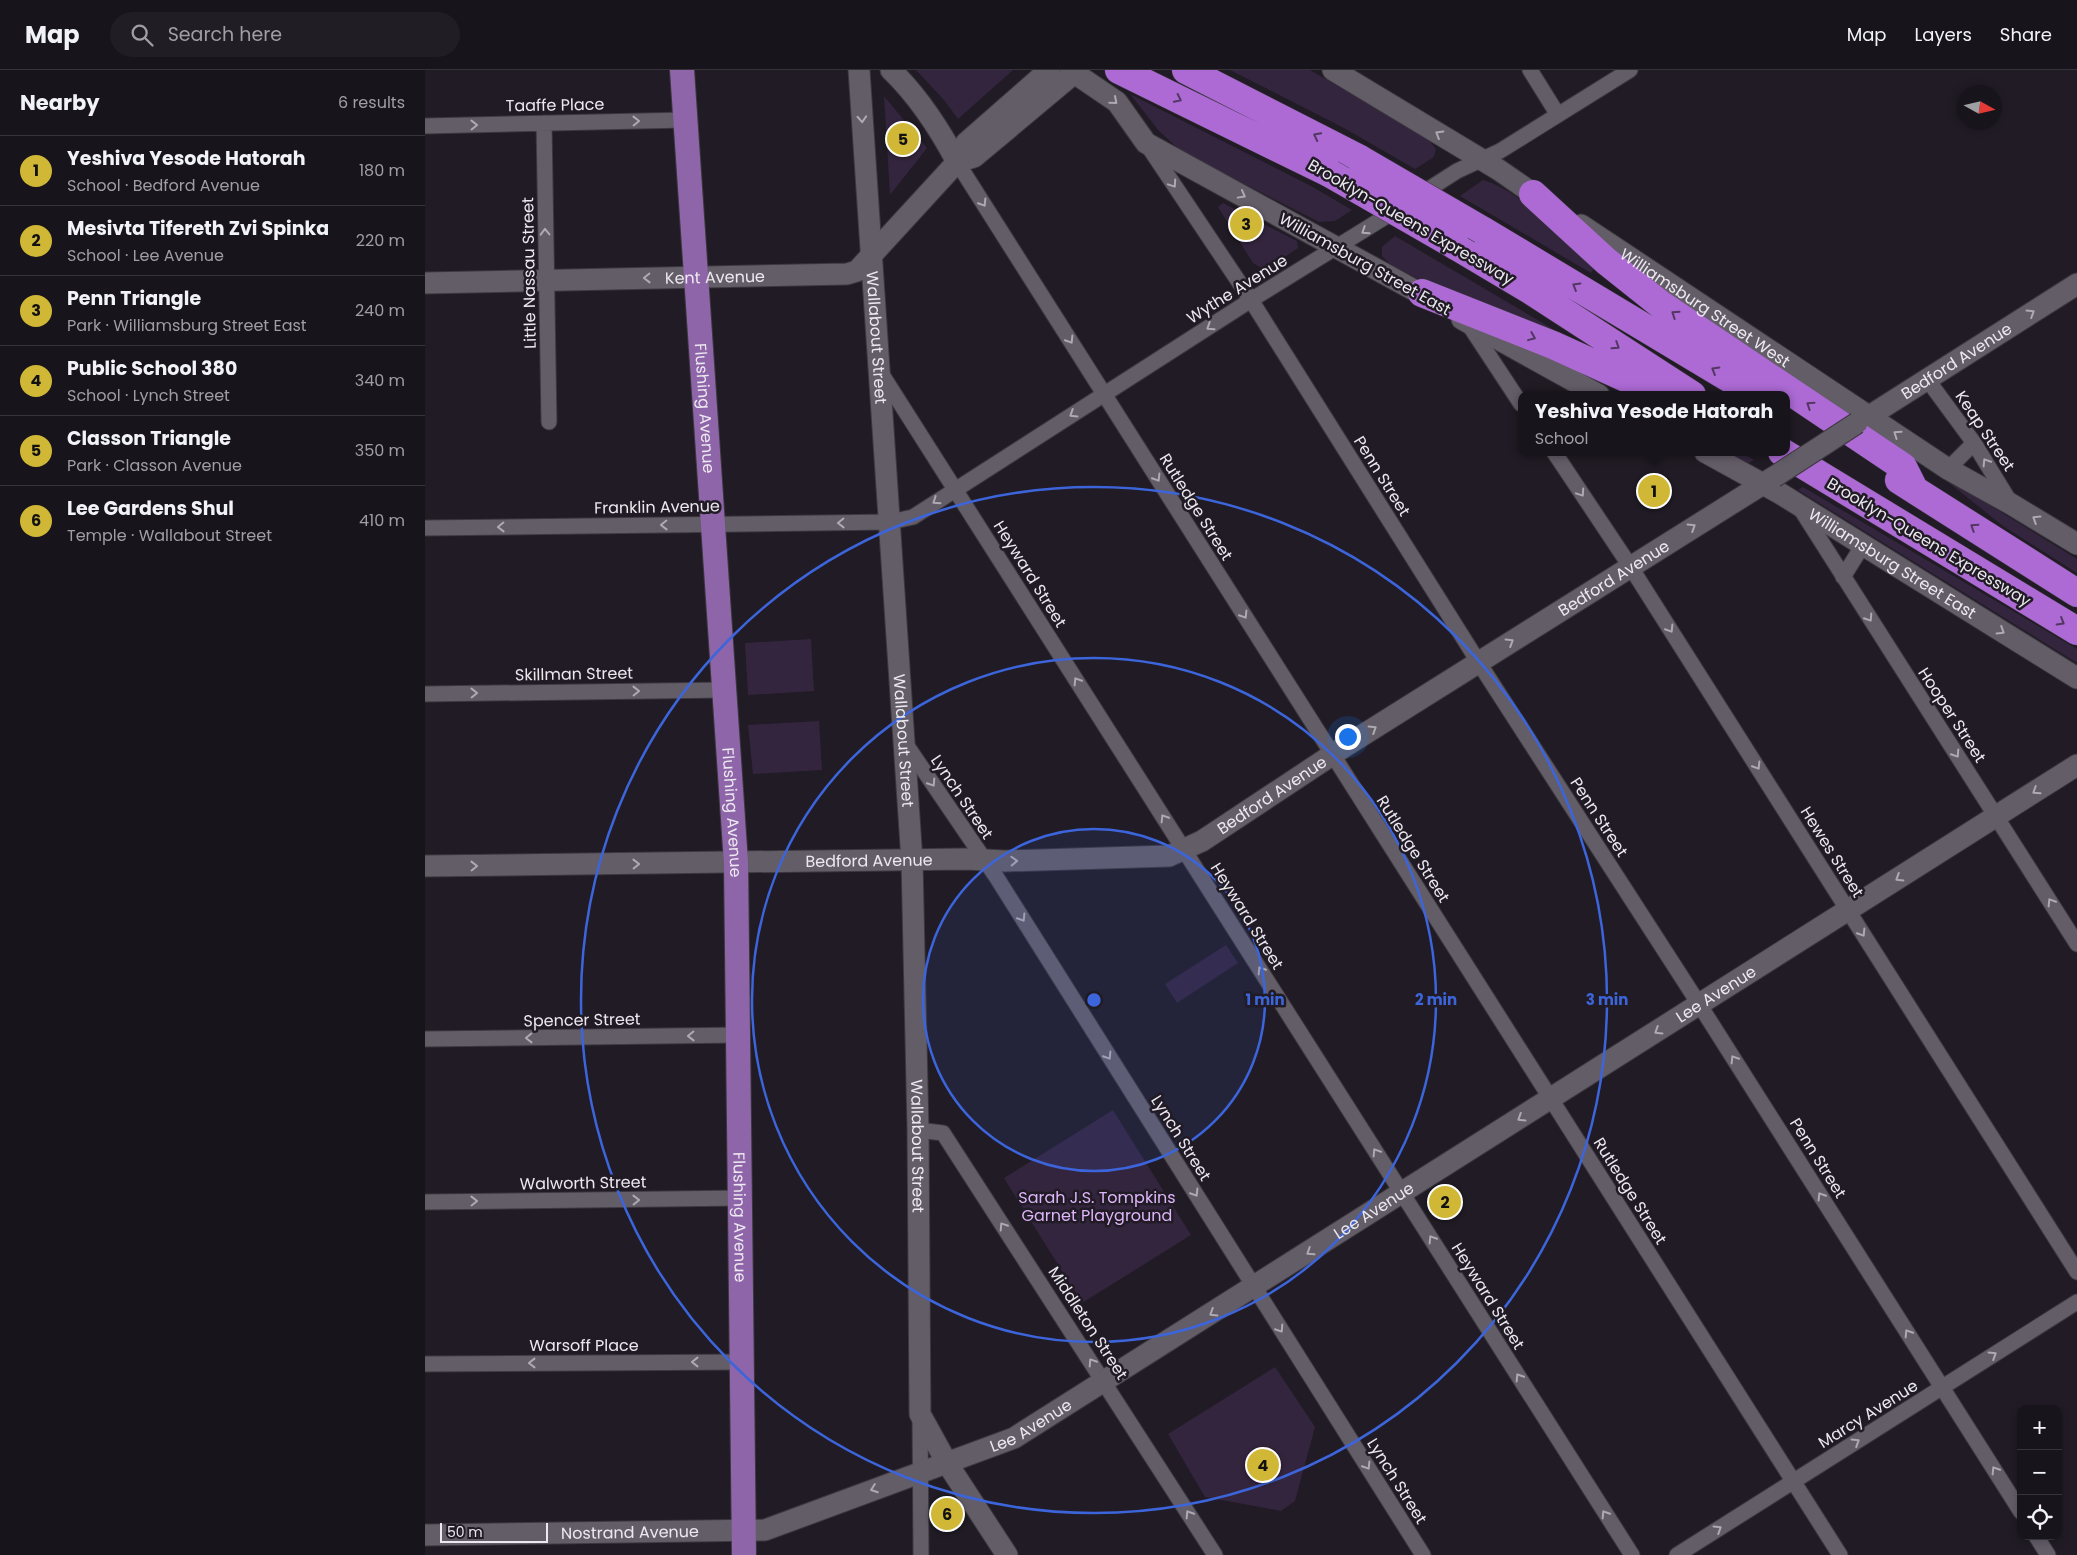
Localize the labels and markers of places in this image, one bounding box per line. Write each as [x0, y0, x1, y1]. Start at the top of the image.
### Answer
pin: 5 [887, 120, 919, 158]
pin: 3 [1230, 205, 1262, 243]
pin: 1 [1638, 472, 1670, 510]
centre of rings [1085, 991, 1103, 1009]
pin: 2 [1429, 1183, 1461, 1221]
pin: 4 [1247, 1446, 1279, 1484]
pin: 6 [931, 1495, 963, 1533]

